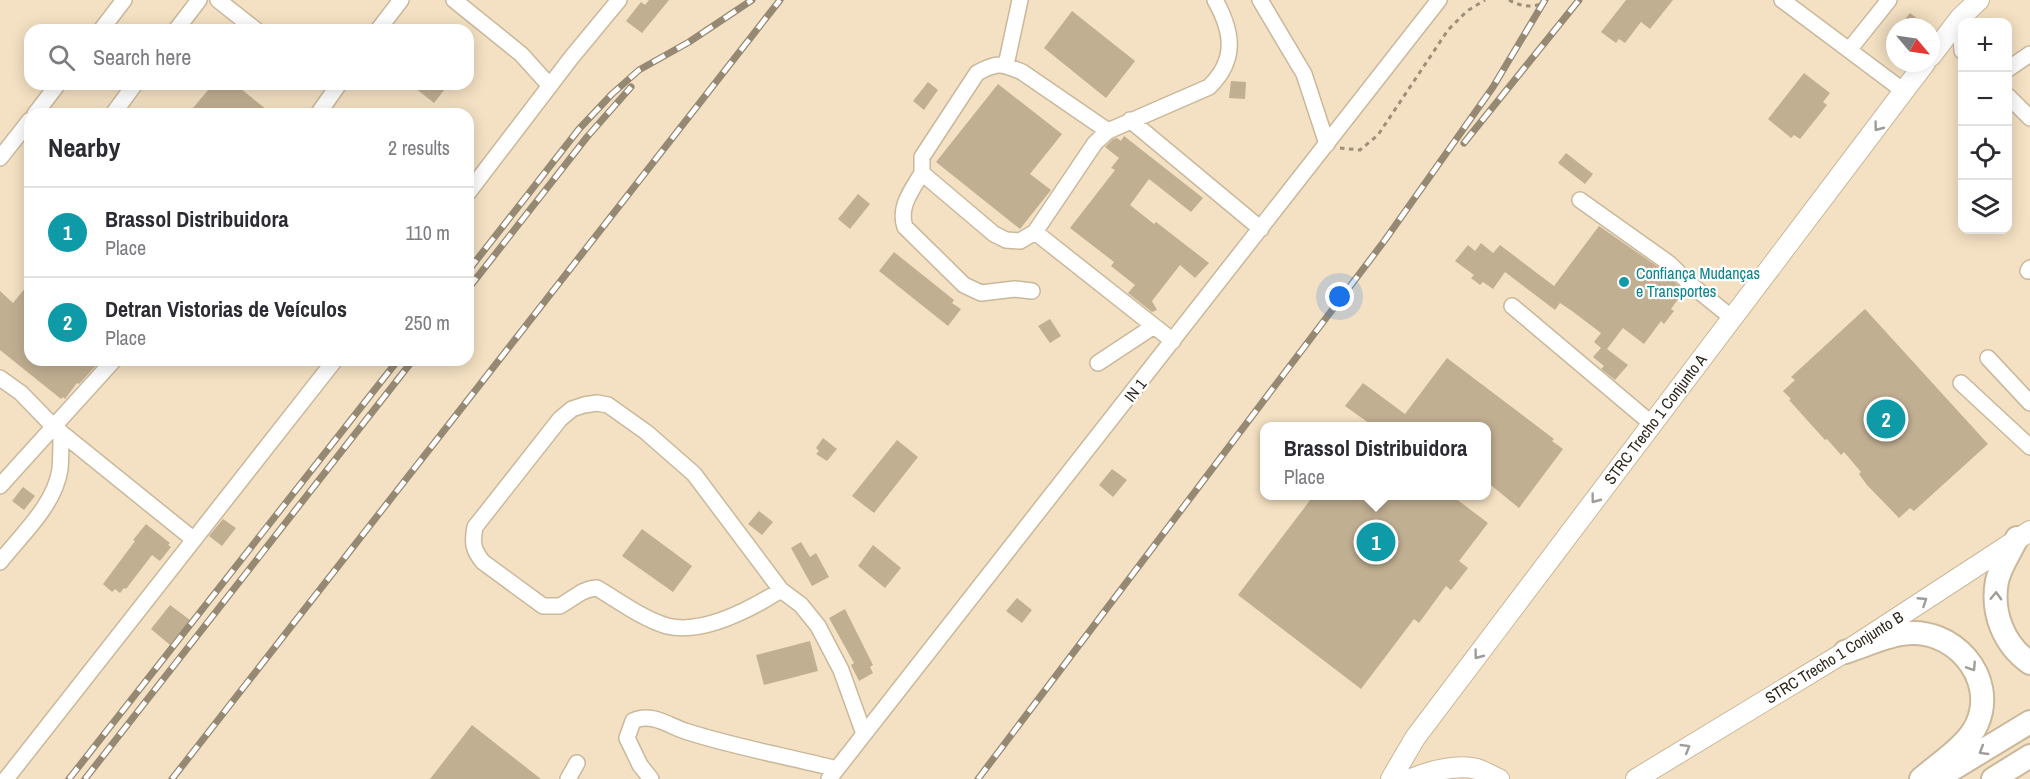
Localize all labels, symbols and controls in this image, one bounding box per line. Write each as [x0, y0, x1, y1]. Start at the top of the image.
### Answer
north arrow [1886, 18, 1940, 72]
map controls [1958, 18, 2012, 234]
button: + [1958, 18, 2012, 72]
search box [24, 24, 474, 90]
icon: search [45, 41, 78, 74]
text: Search here [93, 42, 191, 72]
button: − [1958, 72, 2012, 126]
one-way arrow [1874, 120, 1885, 131]
button: locate [1958, 126, 2012, 180]
text: Nearby [48, 130, 120, 165]
text: 2 results [388, 134, 450, 161]
button: layers [1958, 180, 2012, 234]
text: Brassol Distribuidora [105, 204, 288, 234]
text: 1 [63, 219, 72, 246]
text: 110 m [406, 219, 450, 246]
text: Place [105, 234, 146, 261]
place label: Confiança Mudanças e Transportes [1636, 262, 1760, 302]
marker: Confiança Mudanças e Transportes [1617, 275, 1631, 289]
your location [1325, 282, 1354, 311]
text: Detran Vistorias de Veículos [105, 294, 347, 324]
text: 2 [63, 309, 72, 336]
text: 250 m [404, 309, 450, 336]
text: Place [105, 324, 146, 351]
street label: STRC Trecho 1 Conjunto A [1599, 349, 1712, 489]
street label: IN 1 [1119, 373, 1152, 406]
pin: 2 [1866, 396, 1906, 442]
popup [1260, 422, 1491, 500]
text: Brassol Distribuidora [1284, 433, 1467, 463]
text: Place [1284, 463, 1325, 490]
one-way arrow [1591, 493, 1602, 504]
pin: 1 [1356, 520, 1396, 564]
one-way arrow [1990, 591, 2003, 600]
one-way arrow [1916, 597, 1927, 608]
street label: STRC Trecho 1 Conjunto B [1761, 605, 1907, 708]
one-way arrow [1474, 649, 1485, 660]
one-way arrow [1964, 661, 1976, 671]
one-way arrow [1979, 743, 1989, 755]
one-way arrow [1680, 744, 1690, 756]

